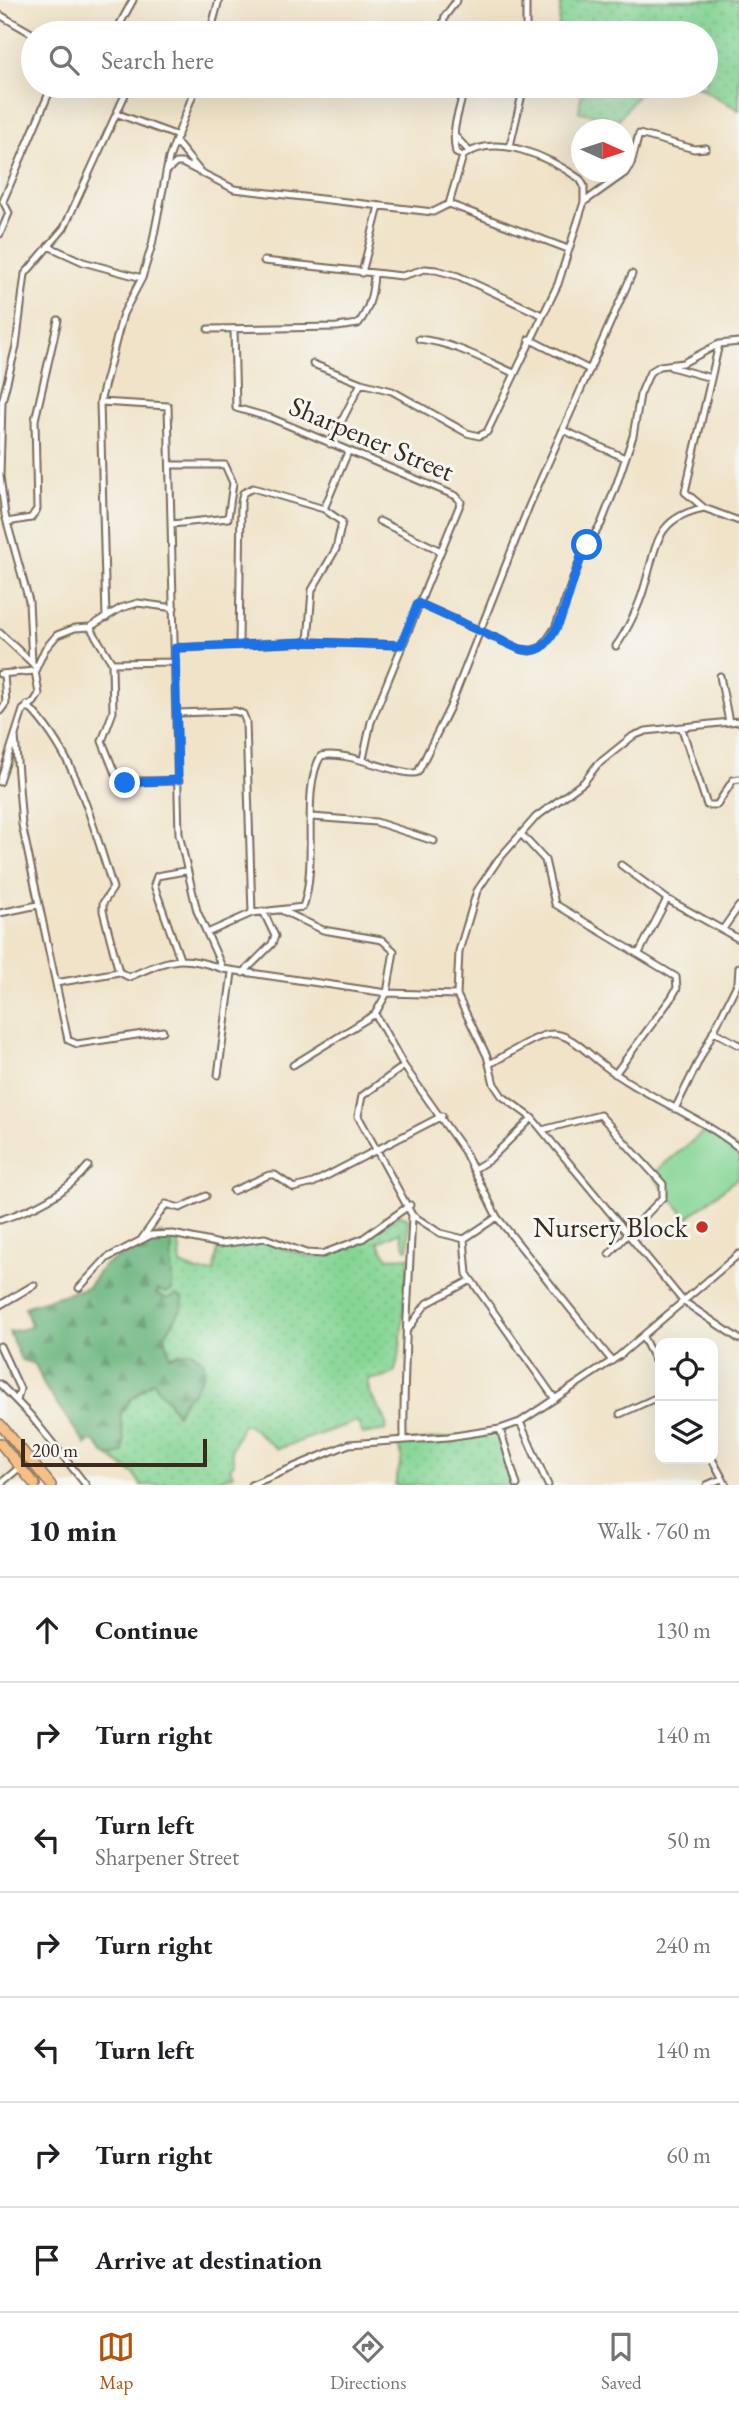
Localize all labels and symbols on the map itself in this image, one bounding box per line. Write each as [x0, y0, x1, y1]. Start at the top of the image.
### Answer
north arrow [571, 119, 634, 182]
street label: Sharpener Street [284, 387, 460, 489]
route start [571, 529, 602, 560]
route end [109, 767, 140, 798]
place label: Nursery Block [533, 1209, 689, 1245]
marker: Nursery Block [694, 1219, 710, 1235]
scale bar [21, 1436, 206, 1468]

